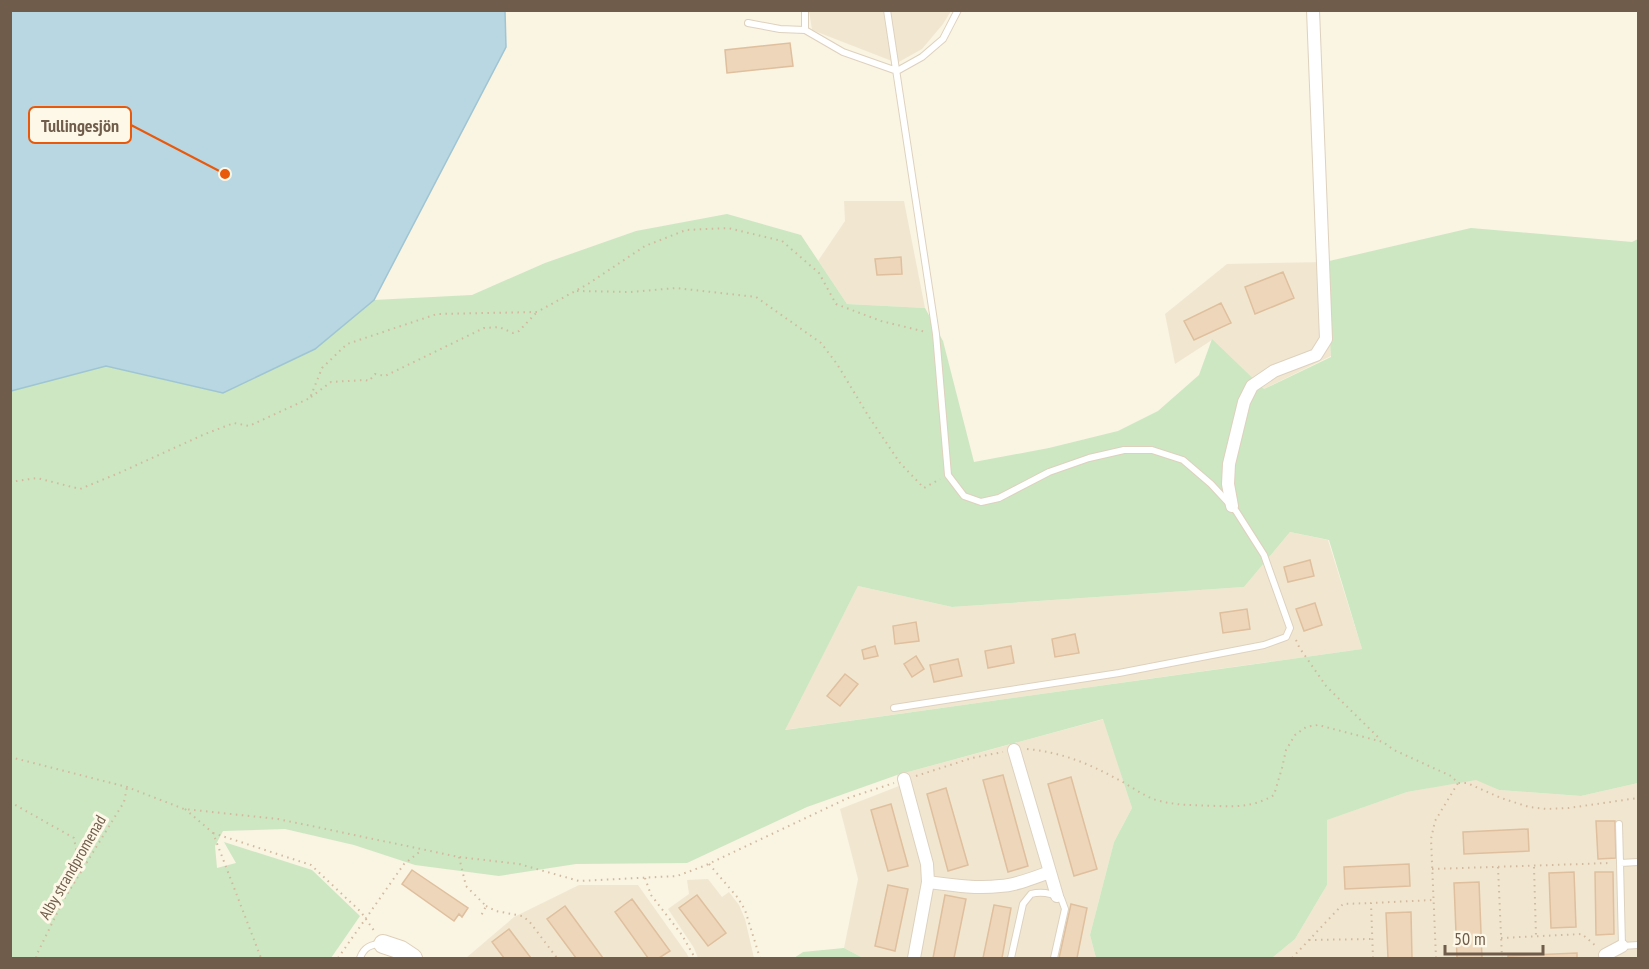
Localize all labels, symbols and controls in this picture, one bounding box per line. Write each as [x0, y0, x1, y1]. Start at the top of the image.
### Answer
callout: Tullingesjön [29, 107, 131, 143]
text: Tullingesjön [41, 114, 119, 137]
street label: Alby strandpromenad [34, 811, 110, 923]
scale bar [1445, 918, 1542, 956]
text: 50 m [1454, 927, 1486, 950]

